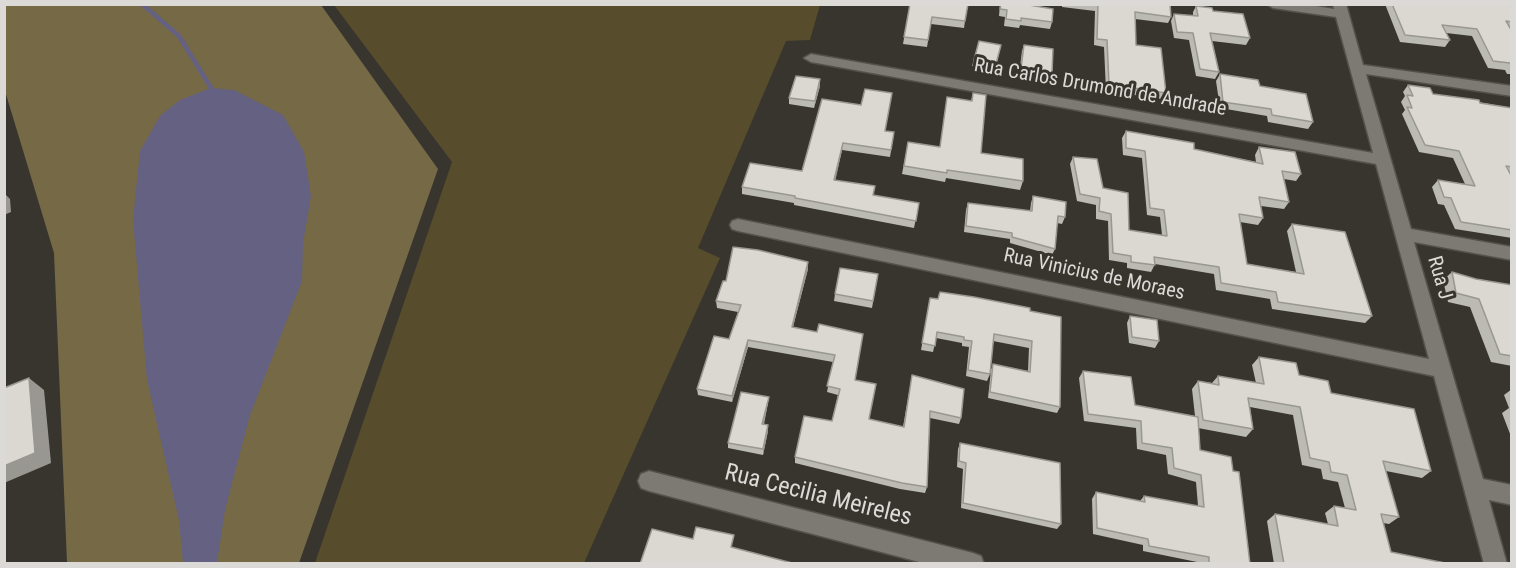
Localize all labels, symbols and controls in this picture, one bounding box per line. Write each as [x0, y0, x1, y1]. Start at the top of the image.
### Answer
street label: Rua Carlos Drumond de Andrade [972, 54, 1228, 122]
street label: Rua Vinicius de Moraes [1001, 244, 1187, 306]
street label: Rua J [1421, 253, 1457, 303]
street label: Rua Cecilia Meireles [721, 459, 915, 533]

